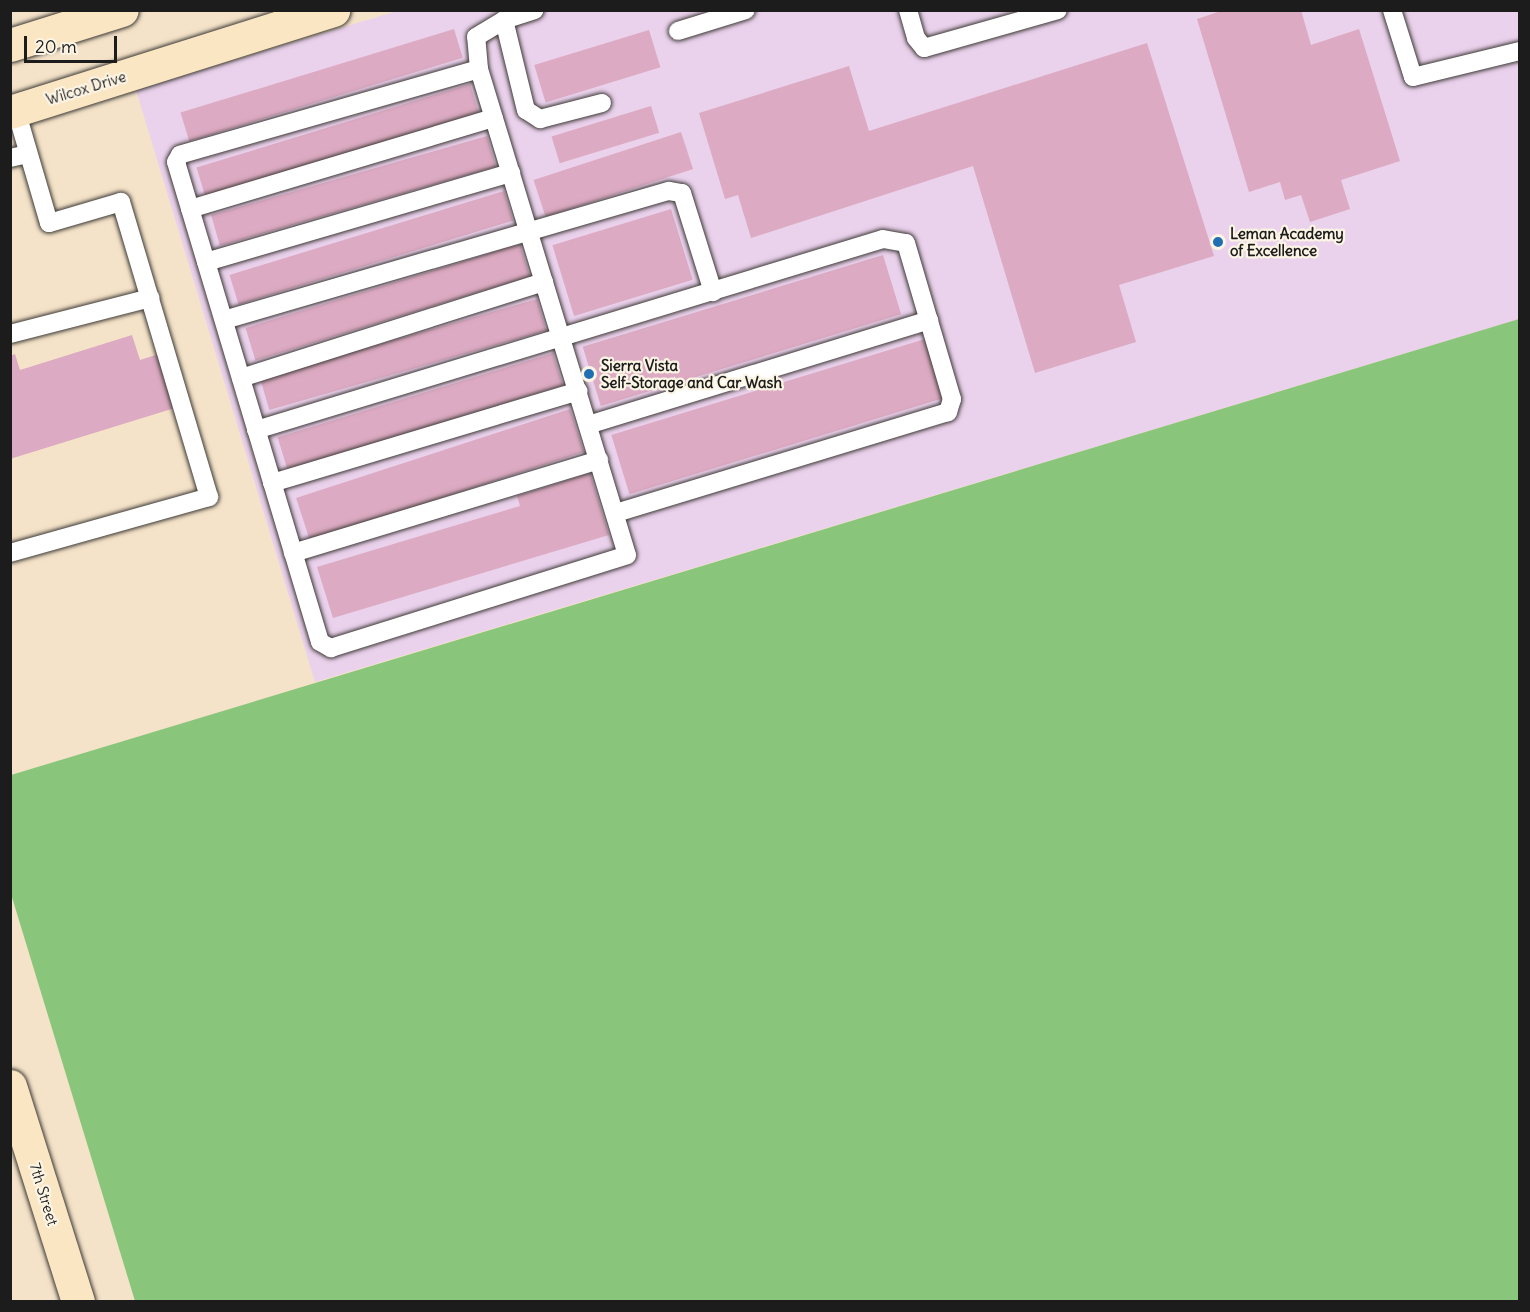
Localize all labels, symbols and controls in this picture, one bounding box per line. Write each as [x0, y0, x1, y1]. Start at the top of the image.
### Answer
scale bar [27, 24, 120, 62]
text: 20 m [35, 35, 77, 58]
street label: Wilcox Drive [44, 67, 128, 109]
place label: Leman Academy of Excellence [1230, 224, 1344, 259]
marker: Leman Academy of Excellence [1211, 235, 1225, 249]
place label: Sierra Vista Self-Storage and Car Wash [601, 356, 782, 391]
marker: Sierra Vista Self-Storage and Car Wash [582, 367, 596, 381]
street label: 7th Street [26, 1160, 62, 1228]

